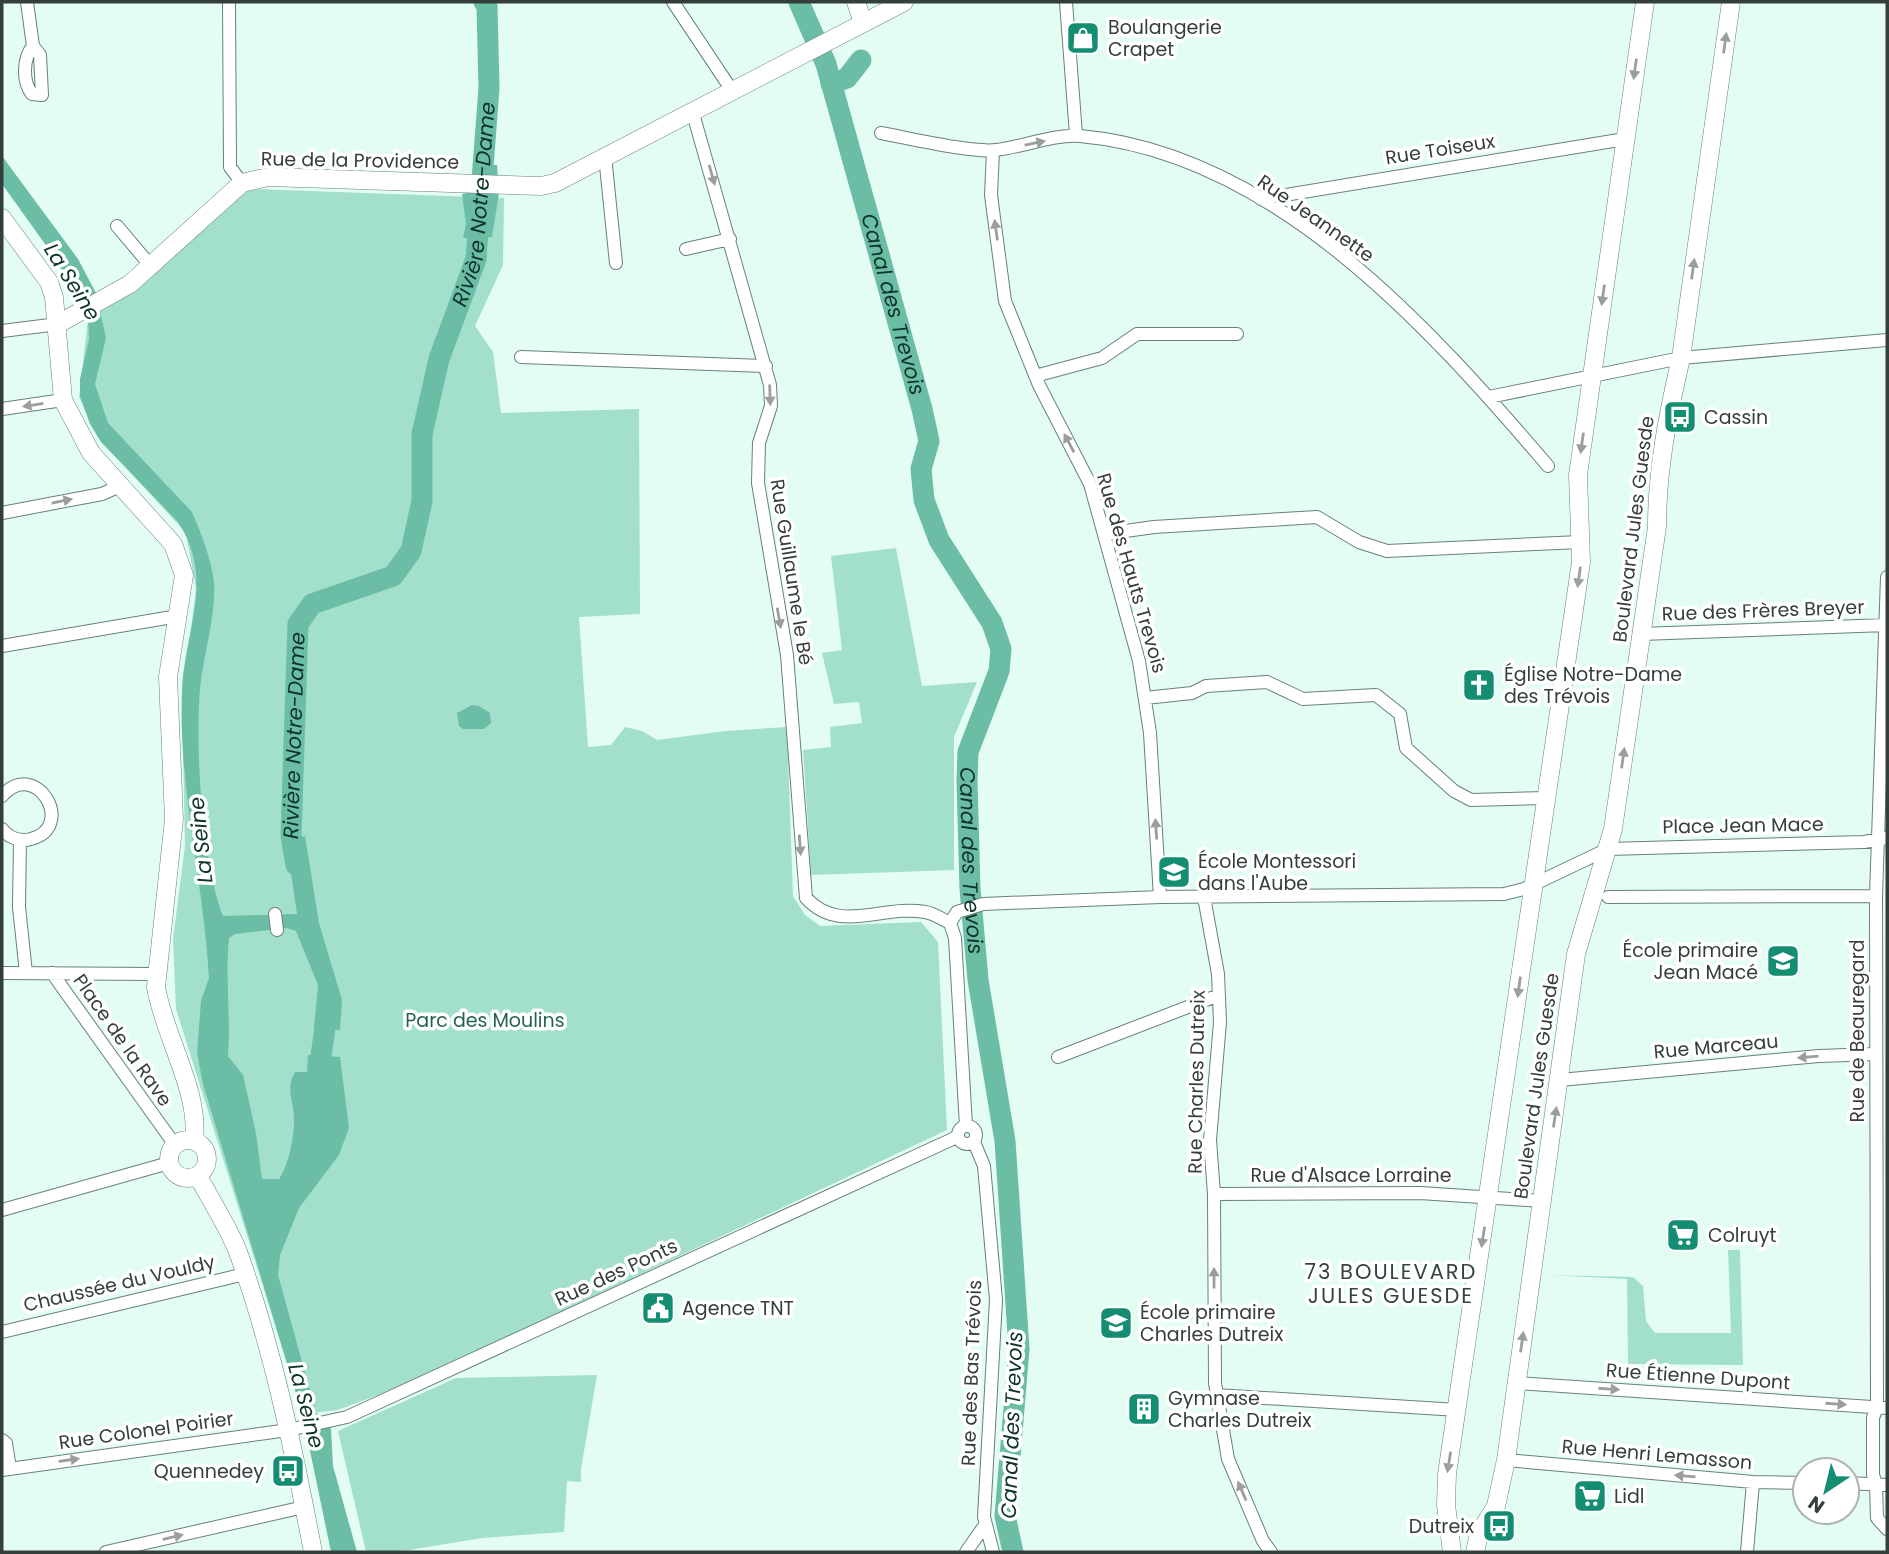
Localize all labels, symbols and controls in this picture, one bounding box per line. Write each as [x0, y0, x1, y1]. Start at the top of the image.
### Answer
place label: Boulangerie Crapet [1108, 14, 1222, 63]
shop icon: Boulangerie Crapet [1064, 19, 1102, 57]
one-way arrow [1720, 32, 1731, 54]
one-way arrow [1630, 58, 1641, 80]
water label: Rivière Notre-Dame [445, 101, 502, 311]
street label: Rue Toiseux [1383, 128, 1497, 171]
one-way arrow [1024, 137, 1046, 148]
street label: Rue de la Providence [260, 145, 459, 176]
one-way arrow [707, 165, 717, 186]
street label: Rue Jeannette [1252, 168, 1380, 269]
water label: Canal des Trevois [854, 210, 932, 398]
one-way arrow [990, 219, 1001, 241]
water label: La Seine [37, 237, 108, 326]
one-way arrow [1688, 257, 1699, 279]
one-way arrow [1597, 284, 1608, 306]
one-way arrow [764, 384, 776, 406]
bus stop icon: Cassin [1661, 398, 1699, 436]
one-way arrow [21, 400, 43, 411]
place label: Cassin [1704, 404, 1768, 431]
street label: Boulevard Jules Guesde [1606, 414, 1661, 644]
one-way arrow [1577, 432, 1588, 454]
one-way arrow [1063, 433, 1075, 453]
street label: Rue des Hauts Trevois [1090, 470, 1173, 676]
street label: Rue Guillaume le Bé [763, 477, 820, 667]
one-way arrow [51, 495, 73, 506]
one-way arrow [1573, 566, 1584, 588]
street label: Rue des Frères Breyer [1661, 593, 1865, 628]
one-way arrow [774, 607, 785, 629]
water label: Rivière Notre-Dame [276, 631, 312, 839]
place label: Église Notre-Dame des Trévois [1504, 661, 1682, 710]
church icon: Église Notre-Dame des Trévois [1460, 666, 1498, 704]
one-way arrow [1618, 747, 1629, 769]
water label: Canal des Trevois [953, 766, 991, 955]
water label: La Seine [182, 796, 219, 885]
street label: Place Jean Mace [1662, 811, 1824, 840]
one-way arrow [1150, 818, 1161, 840]
one-way arrow [795, 834, 806, 856]
place label: École Montessori dans l'Aube [1198, 848, 1356, 897]
school or university icon: École Montessori dans l'Aube [1155, 853, 1193, 891]
place label: École primaire Jean Macé [1622, 937, 1758, 986]
street label: Rue de Beauregard [1844, 939, 1871, 1123]
school or university icon: École primaire Jean Macé [1764, 942, 1802, 980]
street label: Place de la Rave [67, 969, 178, 1112]
street label: Boulevard Jules Guesde [1507, 971, 1566, 1201]
one-way arrow [1514, 976, 1525, 998]
street label: Rue Charles Dutreix [1181, 990, 1212, 1174]
park label: Parc des Moulins [405, 1007, 565, 1034]
street label: Rue Marceau [1653, 1028, 1780, 1065]
one-way arrow [1797, 1052, 1819, 1063]
one-way arrow [1549, 1106, 1560, 1128]
street label: Rue d'Alsace Lorraine [1250, 1162, 1452, 1189]
supermarket icon: Colruyt [1664, 1216, 1702, 1254]
place label: Colruyt [1708, 1222, 1776, 1249]
one-way arrow [1477, 1226, 1488, 1248]
street label: Rue des Ponts [551, 1232, 682, 1313]
street label: Chaussée du Vouldy [21, 1248, 218, 1319]
district label: 73 BOULEVARD JULES GUESDE [1305, 1257, 1477, 1310]
one-way arrow [1208, 1267, 1220, 1289]
street label: Rue des Bas Trévois [955, 1279, 988, 1467]
public building icon: Agence TNT [639, 1289, 677, 1327]
place label: Agence TNT [682, 1295, 794, 1322]
place label: École primaire Charles Dutreix [1140, 1299, 1283, 1348]
school or university icon: École primaire Charles Dutreix [1097, 1304, 1135, 1342]
water label: Canal des Trevois [994, 1331, 1029, 1519]
one-way arrow [1517, 1331, 1528, 1353]
street label: Rue Étienne Dupont [1605, 1357, 1791, 1396]
water label: La Seine [281, 1360, 332, 1451]
one-way arrow [1598, 1384, 1620, 1395]
place label: Gymnase Charles Dutreix [1168, 1385, 1311, 1434]
building icon: Gymnase Charles Dutreix [1125, 1390, 1163, 1428]
one-way arrow [1825, 1399, 1847, 1410]
street label: Rue Colonel Poirier [57, 1405, 235, 1456]
street label: Rue Henri Lemasson [1561, 1433, 1753, 1476]
one-way arrow [1443, 1451, 1454, 1473]
bus stop icon: Quennedey [269, 1452, 307, 1490]
one-way arrow [58, 1455, 80, 1466]
north arrow [1791, 1456, 1861, 1526]
place label: Quennedey [154, 1458, 264, 1485]
one-way arrow [1674, 1470, 1696, 1481]
supermarket icon: Lidl [1571, 1477, 1609, 1515]
one-way arrow [1236, 1480, 1247, 1501]
place label: Lidl [1614, 1483, 1644, 1510]
text: N [1803, 1489, 1830, 1520]
bus stop icon: Dutreix [1480, 1507, 1518, 1545]
place label: Dutreix [1409, 1513, 1474, 1540]
one-way arrow [162, 1531, 184, 1542]

